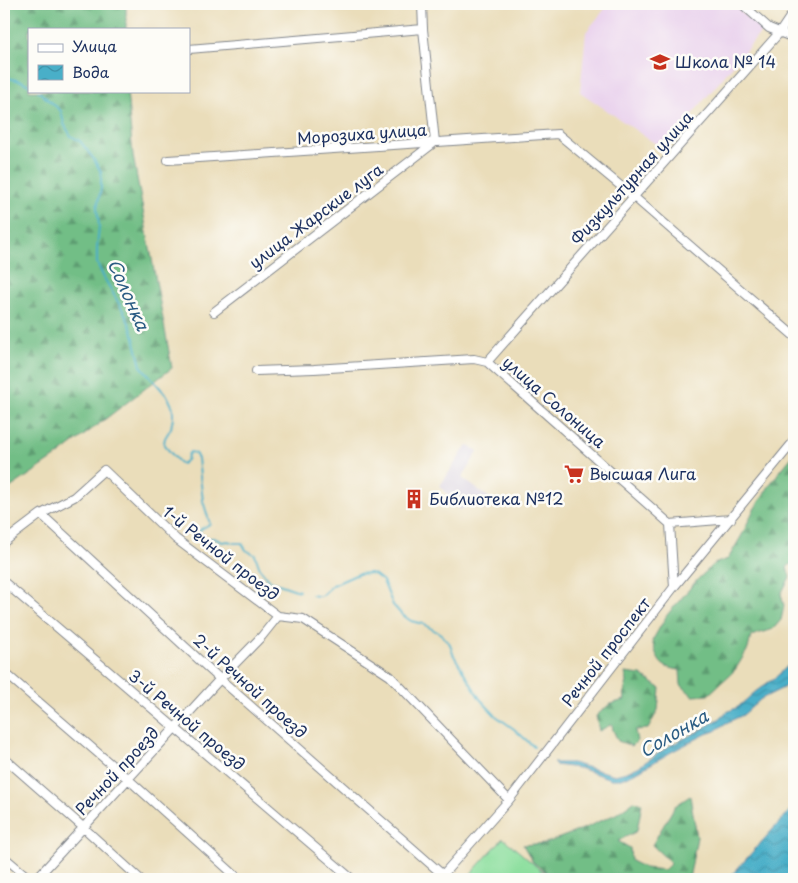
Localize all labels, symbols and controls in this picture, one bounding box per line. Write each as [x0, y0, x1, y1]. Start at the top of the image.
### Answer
legend [28, 28, 190, 92]
text: Улица [72, 34, 117, 57]
place label: Школа № 14 [675, 49, 776, 73]
school or university icon: Школа № 14 [649, 51, 671, 73]
text: Вода [72, 60, 110, 83]
street label: Физкультурная улица [564, 105, 698, 250]
street label: Морозиха улица [296, 116, 428, 150]
street label: улица Жарские луга [243, 157, 388, 274]
water label: Солонка [102, 254, 157, 335]
street label: улица Солоница [498, 350, 611, 453]
place label: Высшая Лига [589, 461, 696, 485]
supermarket icon: Высшая Лига [563, 463, 585, 485]
place label: Библиотека №12 [429, 486, 564, 510]
building icon: Библиотека №12 [403, 488, 425, 510]
street label: 1-й Речной проезд [158, 499, 285, 605]
street label: Речной проспект [555, 592, 656, 711]
street label: 2-й Речной проезд [188, 627, 313, 743]
street label: 3-й Речной проезд [124, 663, 251, 775]
water label: Солонка [634, 702, 713, 763]
street label: Речной проезд [69, 721, 164, 820]

